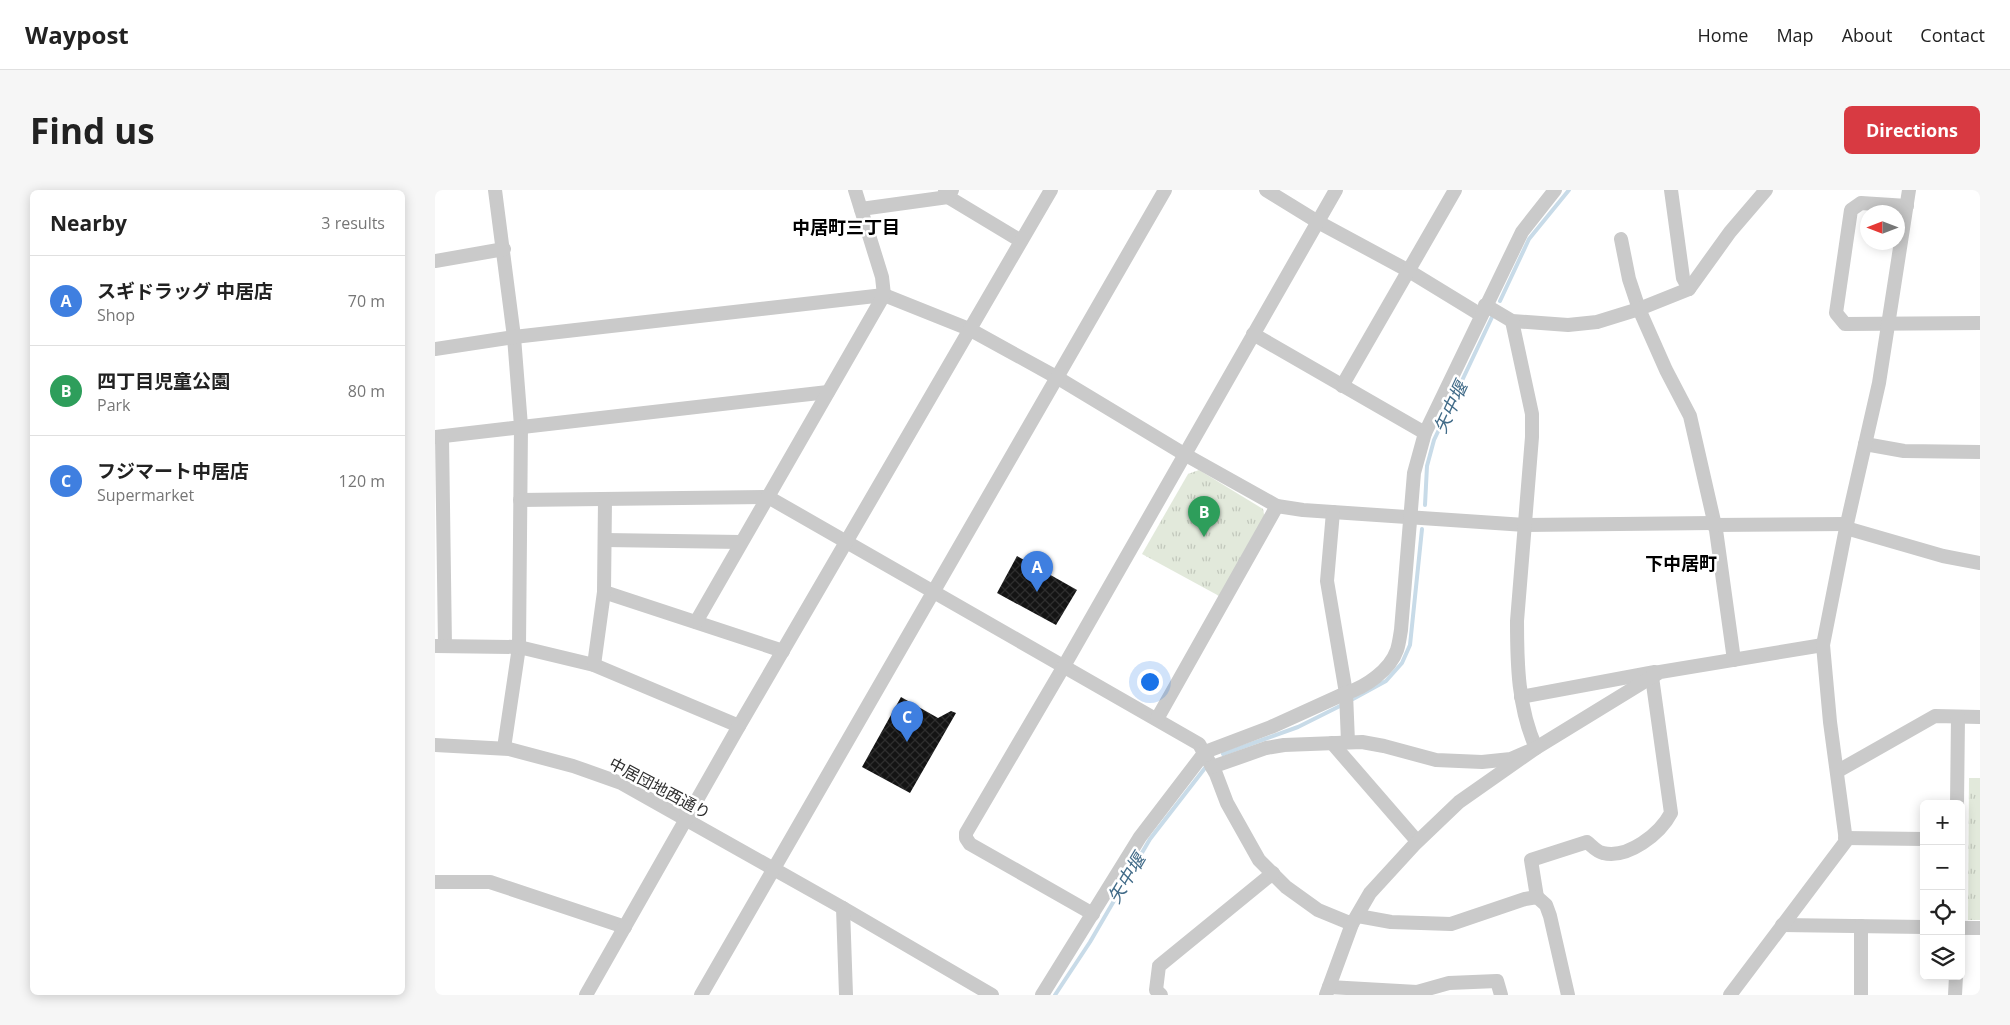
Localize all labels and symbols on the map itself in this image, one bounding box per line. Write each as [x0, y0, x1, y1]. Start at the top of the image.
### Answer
north arrow [1860, 205, 1905, 250]
district label: 中居町三丁目 [792, 215, 900, 239]
water label: 矢中堰 [1428, 375, 1474, 437]
pin: B [1188, 496, 1220, 537]
pin: A [1021, 551, 1053, 592]
district label: 下中居町 [1645, 551, 1717, 575]
your location [1137, 669, 1163, 695]
pin: C [891, 701, 923, 742]
street label: 中居団地西通り [605, 752, 715, 824]
water label: 矢中堰 [1102, 846, 1152, 907]

